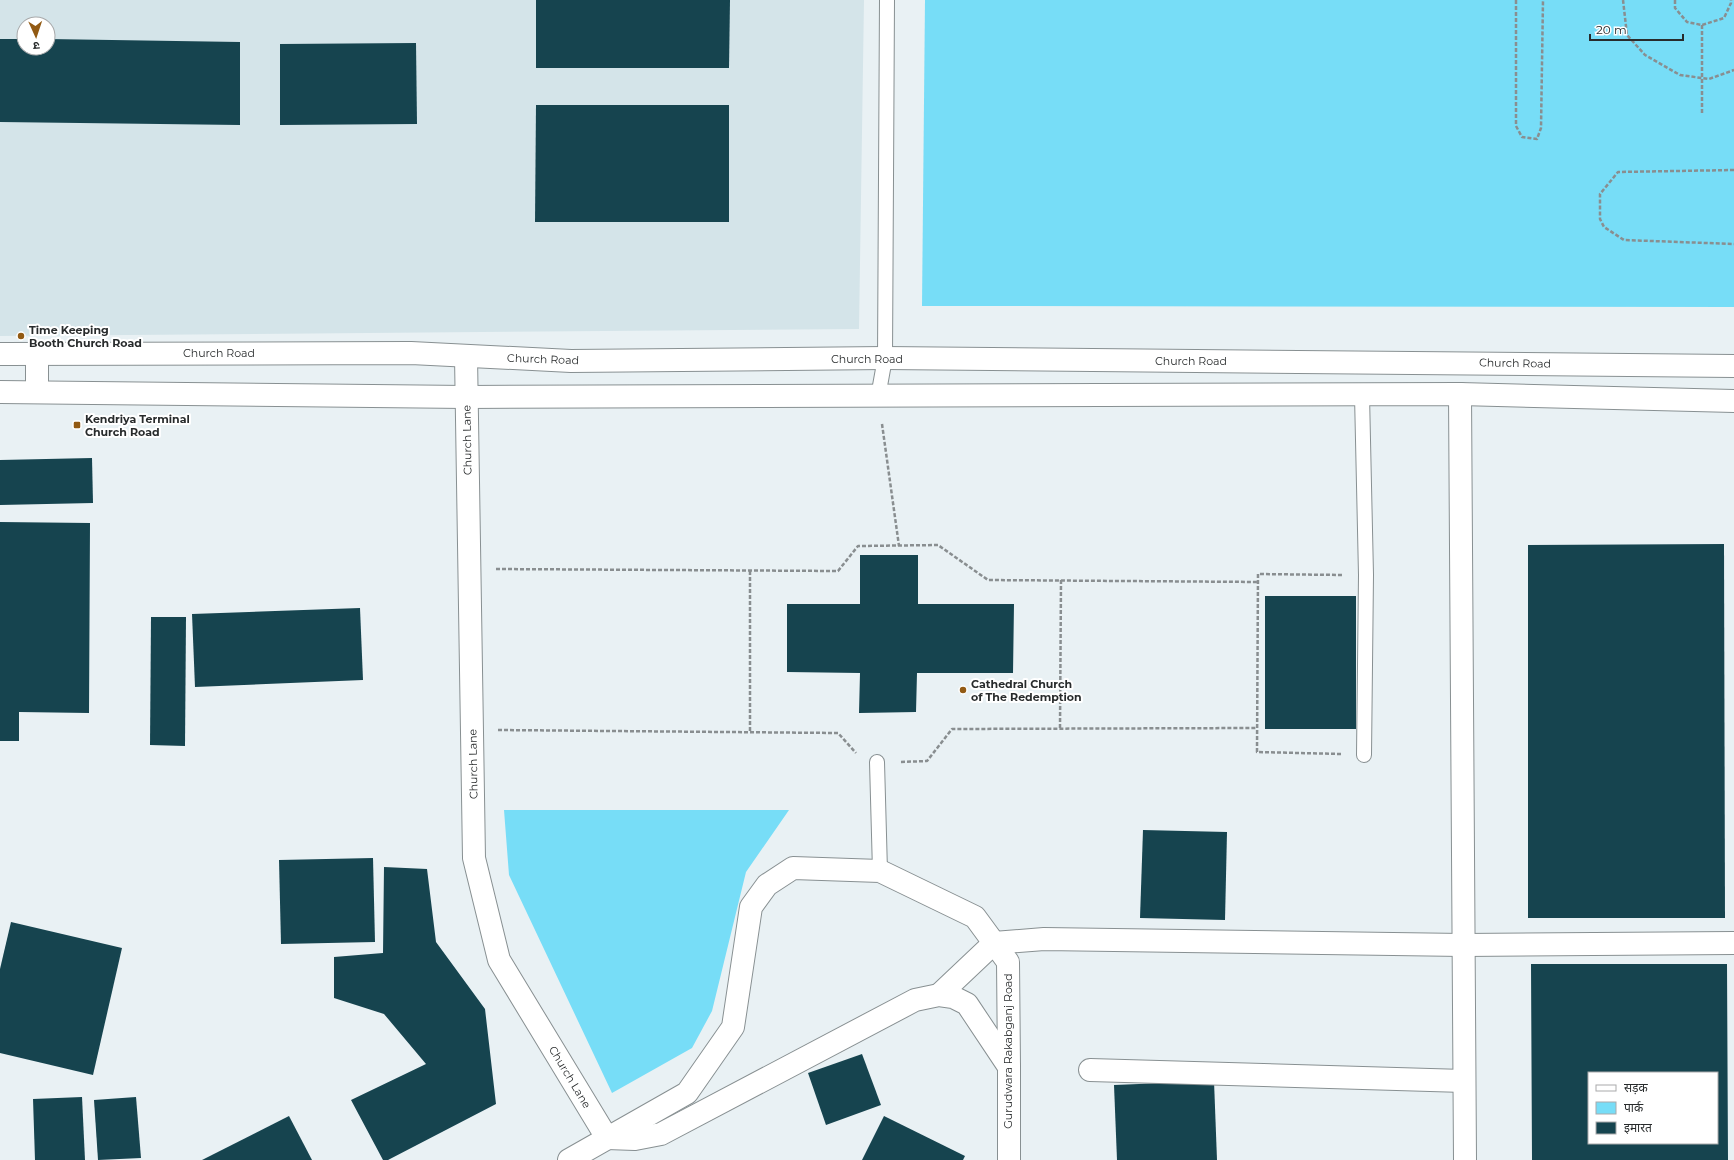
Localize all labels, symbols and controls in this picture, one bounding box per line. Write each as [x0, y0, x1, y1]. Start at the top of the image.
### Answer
north arrow [16, 16, 56, 56]
scale bar [1590, 16, 1683, 42]
text: 20 m [1596, 22, 1627, 37]
text: उ [32, 39, 40, 53]
place label: Time Keeping Booth Church Road [29, 323, 142, 350]
marker: Time Keeping Booth Church Road [16, 331, 26, 341]
street label: Church Road [183, 346, 255, 360]
street label: Church Road [507, 351, 579, 367]
street label: Church Road [831, 352, 903, 366]
street label: Church Road [1155, 354, 1227, 368]
street label: Church Road [1479, 355, 1551, 371]
street label: Church Lane [459, 404, 475, 475]
place label: Kendriya Terminal Church Road [85, 412, 190, 439]
marker: Kendriya Terminal Church Road [72, 420, 82, 430]
place label: Cathedral Church of The Redemption [971, 677, 1082, 704]
marker: Cathedral Church of The Redemption [958, 685, 968, 695]
street label: Church Lane [465, 728, 481, 799]
street label: Gurudwara Rakabganj Road [1001, 973, 1015, 1129]
street label: Church Lane [546, 1043, 594, 1111]
legend [1588, 1072, 1718, 1144]
text: सड़क [1624, 1080, 1649, 1095]
text: पार्क [1624, 1100, 1644, 1115]
text: इमारत [1624, 1120, 1653, 1135]

